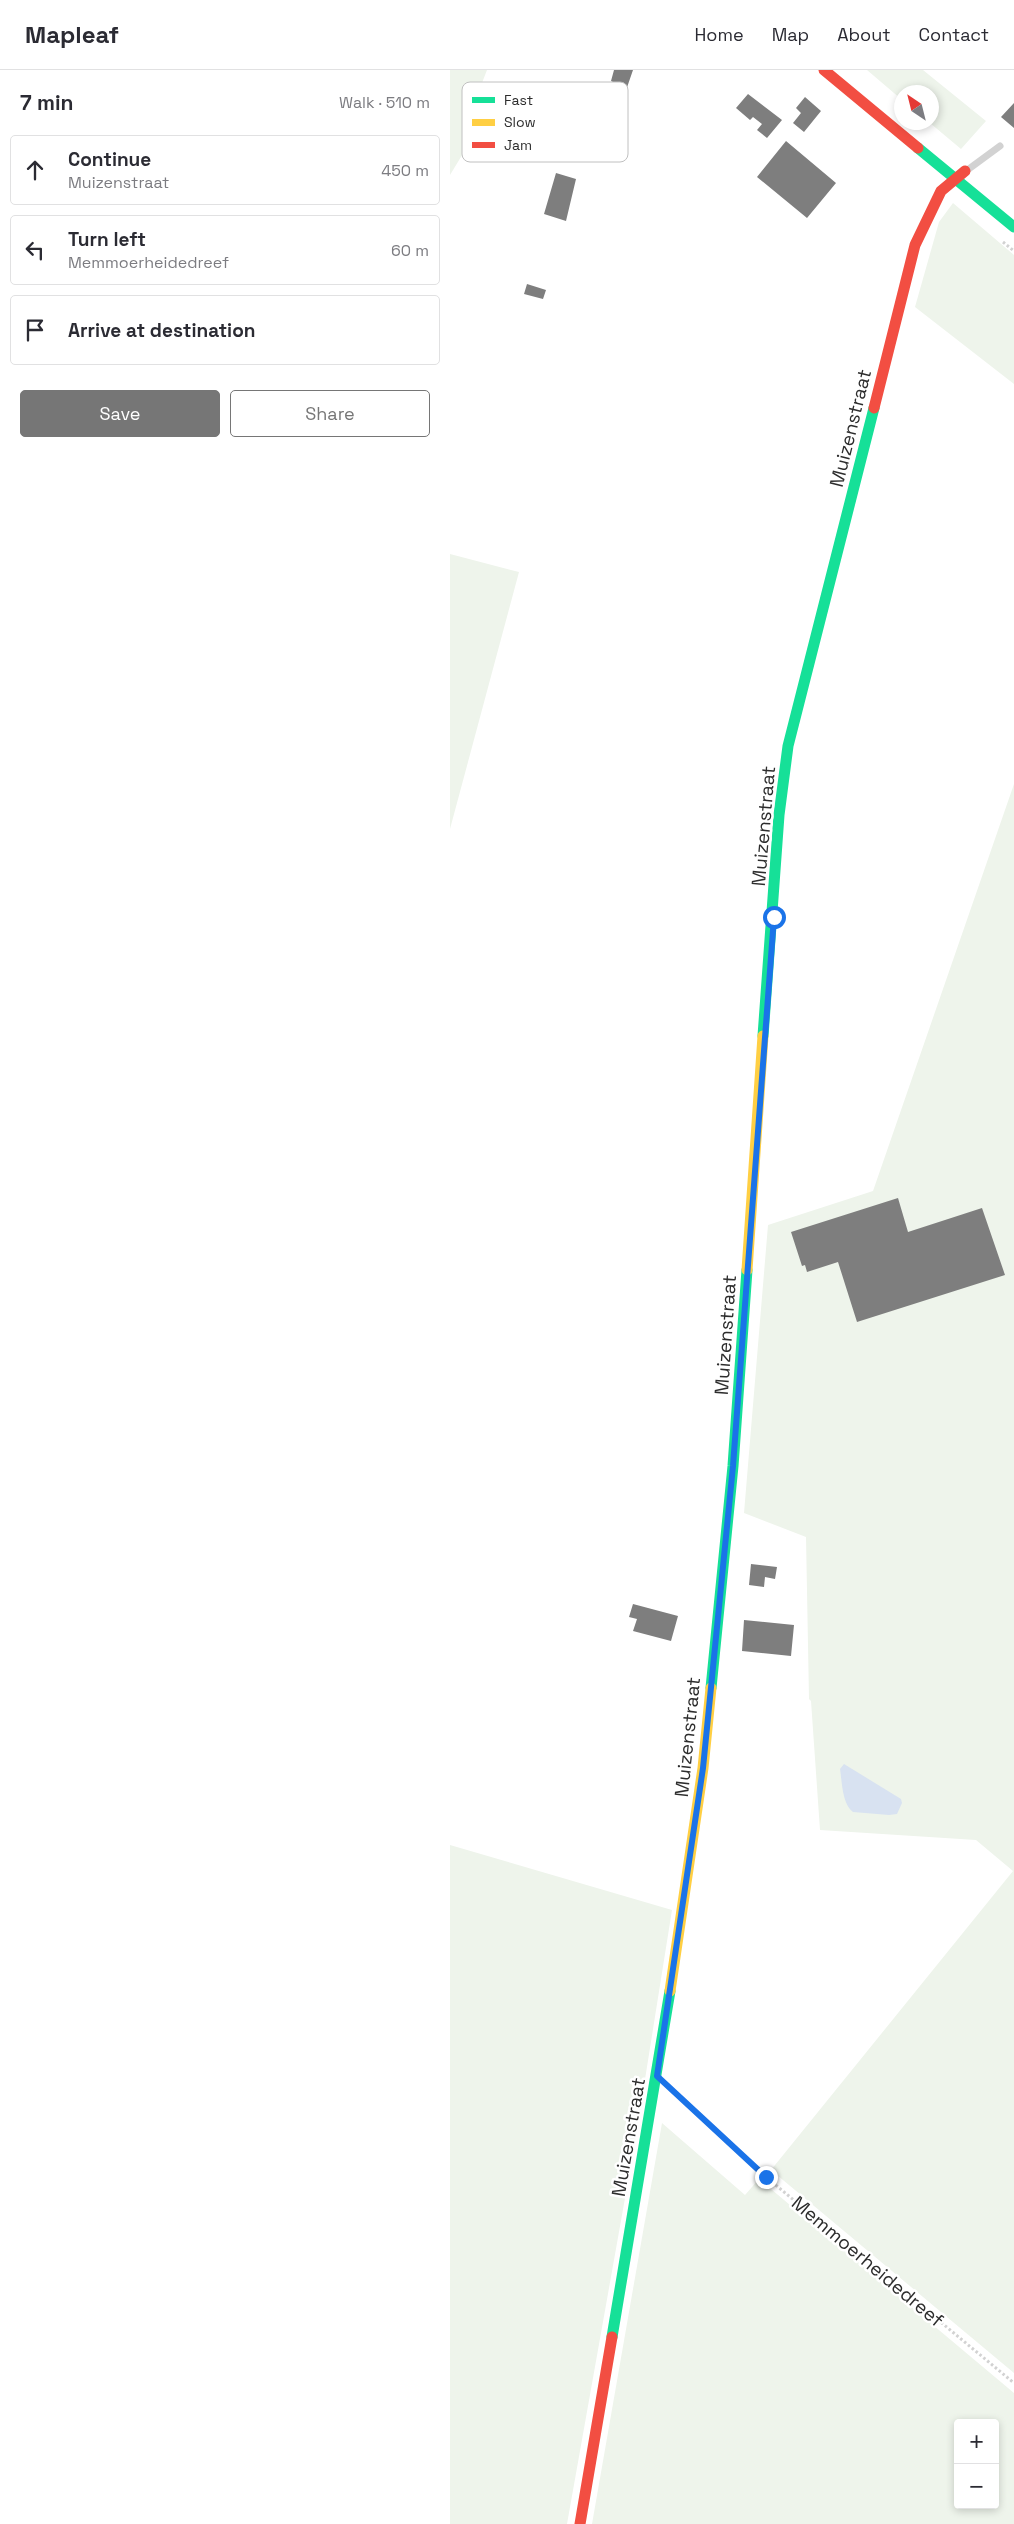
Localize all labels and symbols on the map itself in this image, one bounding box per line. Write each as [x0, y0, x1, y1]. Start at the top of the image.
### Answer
legend [462, 82, 628, 162]
north arrow [894, 85, 939, 130]
text: Fast [504, 91, 533, 109]
text: Slow [504, 113, 536, 131]
text: Jam [504, 136, 532, 154]
street label: Muizenstraat [824, 367, 877, 490]
street label: Muizenstraat [746, 765, 781, 887]
route start [763, 906, 786, 929]
street label: Muizenstraat [709, 1274, 742, 1396]
street label: Muizenstraat [669, 1676, 706, 1798]
street label: Muizenstraat [606, 2076, 651, 2199]
route end [755, 2166, 778, 2189]
street label: Memmoerheidedreef [786, 2190, 949, 2332]

